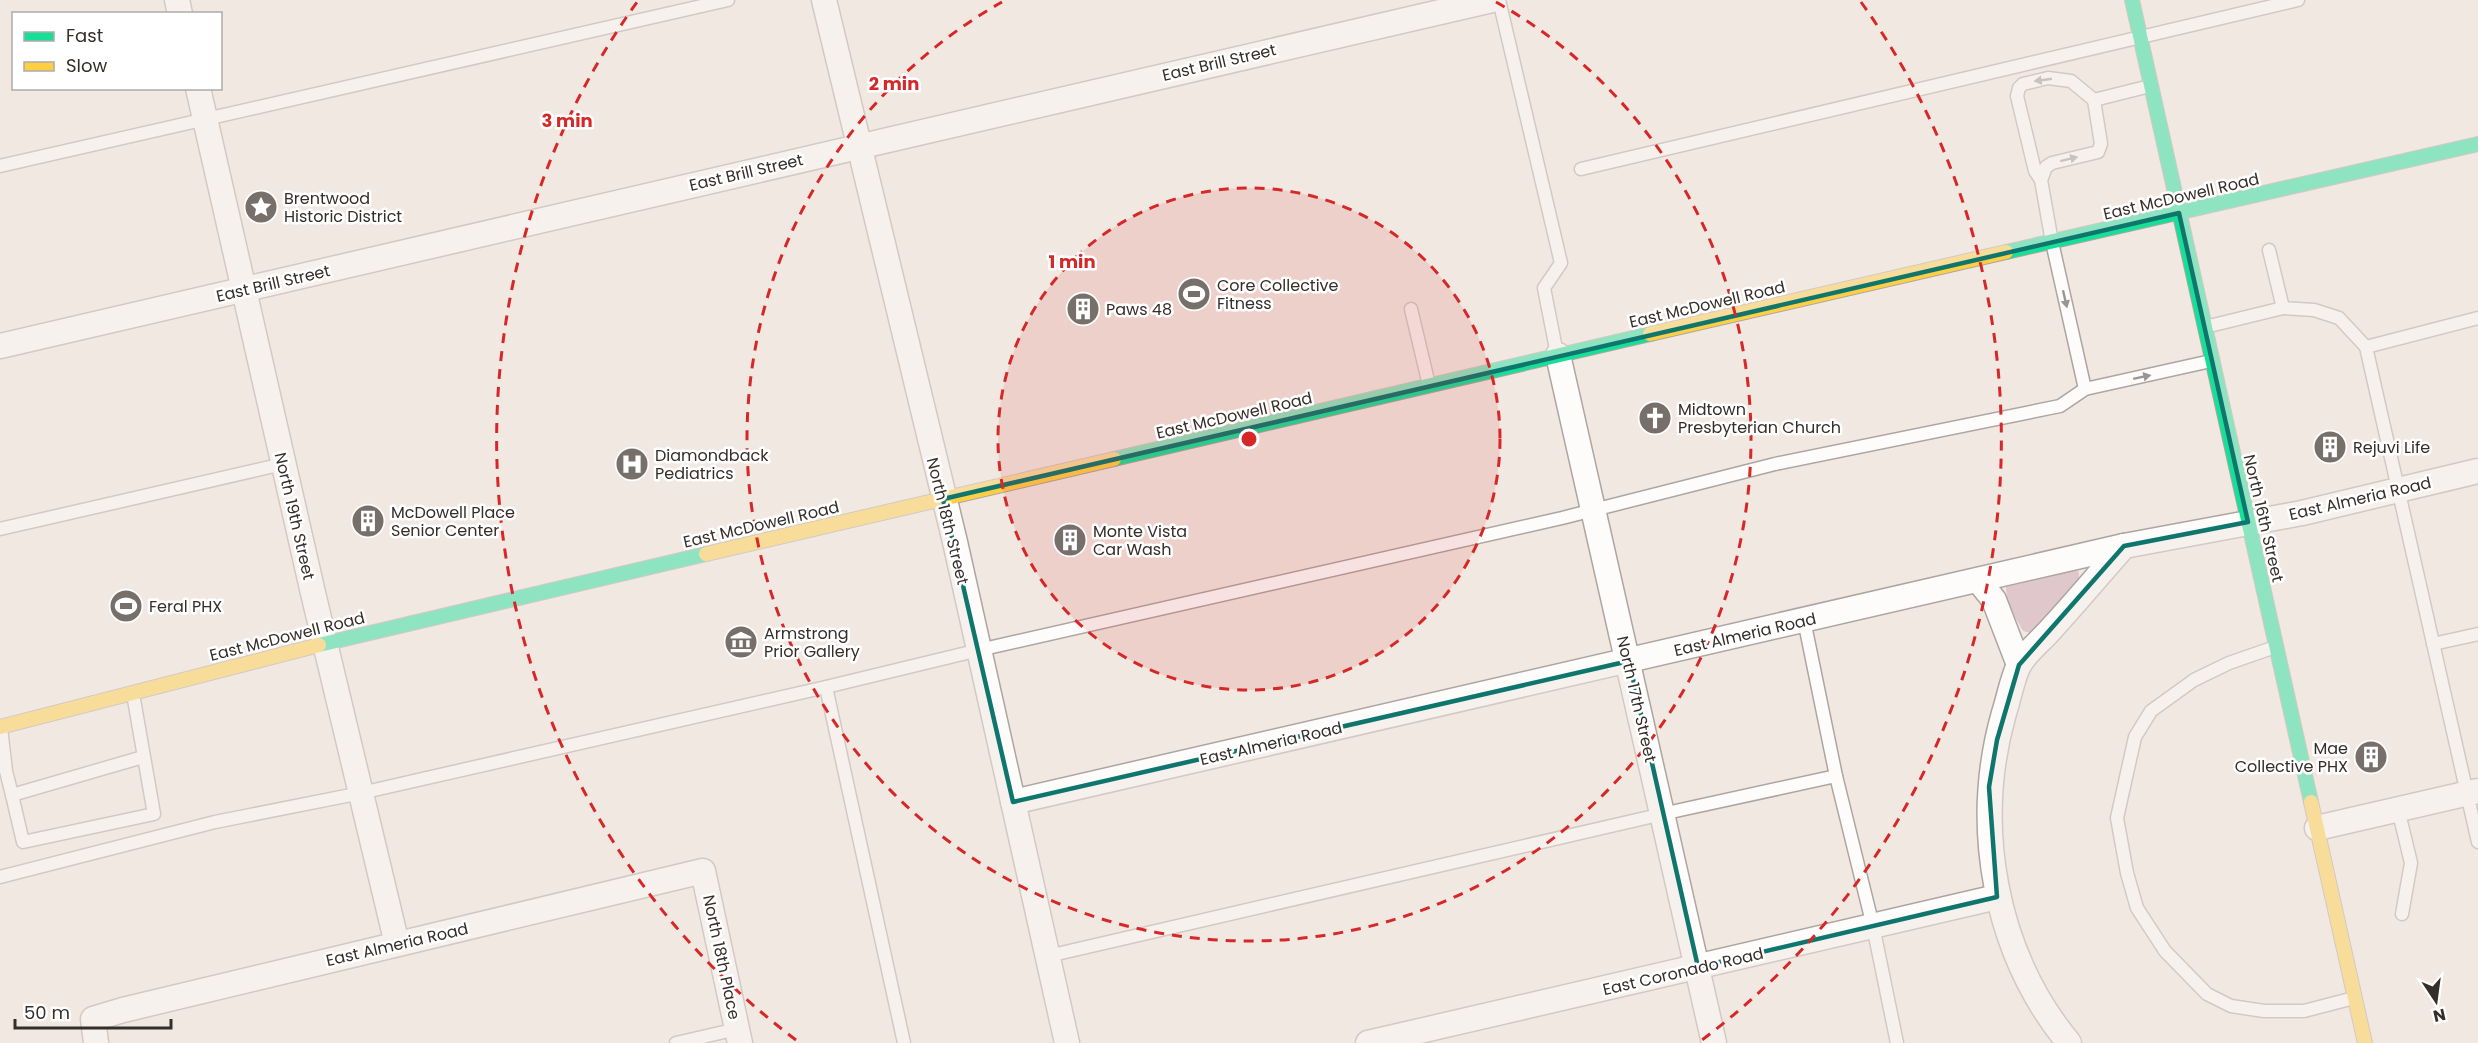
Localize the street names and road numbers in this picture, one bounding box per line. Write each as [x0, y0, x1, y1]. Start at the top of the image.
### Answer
street label: East Brill Street [1160, 38, 1278, 87]
street label: East Brill Street [687, 148, 805, 197]
street label: East McDowell Road [2101, 167, 2261, 226]
street label: East Brill Street [214, 259, 332, 308]
street label: East McDowell Road [1627, 275, 1787, 334]
street label: East McDowell Road [1154, 386, 1314, 445]
street label: North 19th Street [269, 450, 320, 582]
street label: North 16th Street [2238, 452, 2289, 584]
street label: North 18th Street [921, 455, 974, 587]
street label: East Almeria Road [2287, 471, 2433, 526]
street label: East McDowell Road [681, 495, 841, 554]
street label: East McDowell Road [207, 606, 367, 667]
street label: East Almeria Road [1672, 607, 1818, 662]
street label: North 17th Street [1611, 634, 1662, 765]
street label: East Almeria Road [1198, 716, 1344, 771]
street label: North 18th Place [697, 893, 746, 1022]
street label: East Almeria Road [324, 917, 470, 972]
street label: East Coronado Road [1600, 942, 1766, 1001]

